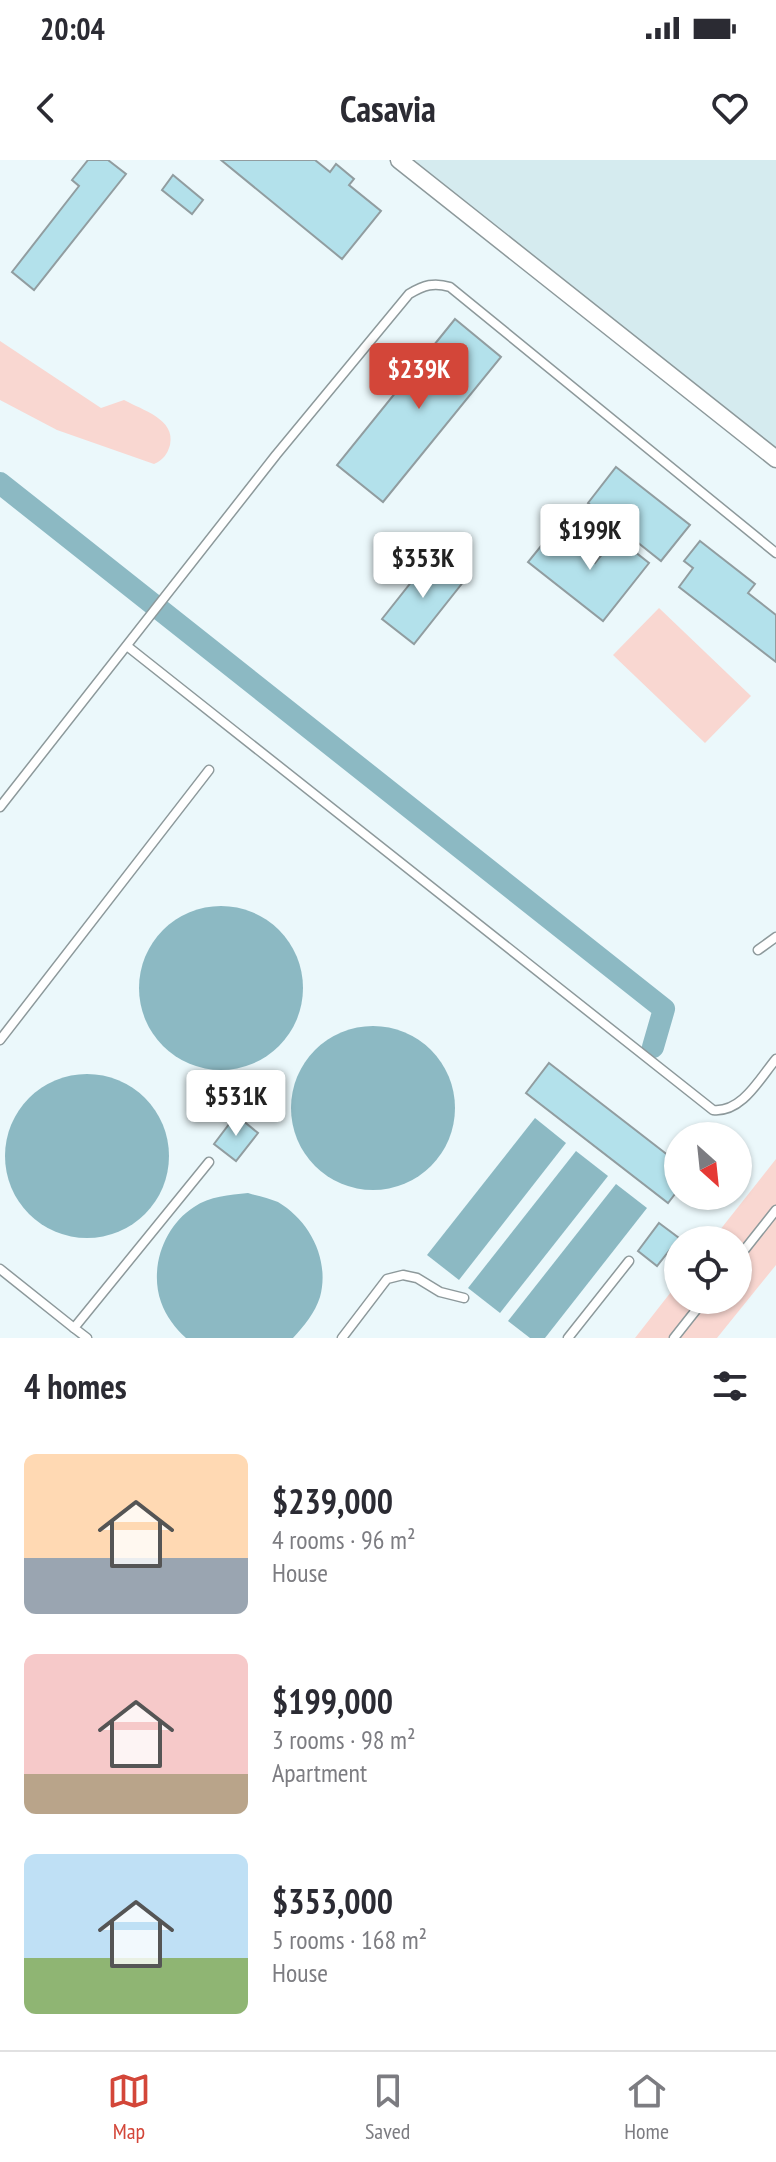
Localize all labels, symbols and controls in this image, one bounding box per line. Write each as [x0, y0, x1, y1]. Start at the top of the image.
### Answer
text: 20:04 [40, 9, 105, 48]
text: Casavia [340, 85, 436, 132]
icon: back [24, 86, 68, 130]
icon: heart [708, 86, 752, 130]
pin: $239K [363, 343, 475, 411]
text: $239K [387, 352, 451, 385]
pin: $199K [534, 504, 646, 572]
text: $199K [558, 513, 622, 546]
pin: $353K [367, 532, 479, 600]
text: $353K [391, 541, 455, 574]
pin: $531K [180, 1070, 292, 1138]
text: $531K [204, 1079, 268, 1112]
north arrow [664, 1122, 752, 1210]
map controls [664, 1122, 752, 1314]
button: locate [664, 1226, 752, 1314]
text: 4 homes [24, 1364, 127, 1408]
icon: filters [708, 1364, 752, 1408]
text: $239,000 [272, 1479, 393, 1523]
icon: home [88, 1486, 184, 1582]
text: 4 rooms · 96 m² [272, 1523, 416, 1556]
text: House [272, 1556, 328, 1589]
text: $199,000 [272, 1679, 393, 1723]
icon: home [88, 1686, 184, 1782]
text: 3 rooms · 98 m² [272, 1723, 416, 1756]
text: Apartment [272, 1756, 367, 1789]
text: $353,000 [272, 1879, 393, 1923]
icon: home [88, 1886, 184, 1982]
text: 5 rooms · 168 m² [272, 1923, 427, 1956]
text: House [272, 1956, 328, 1989]
tab: Map [107, 2069, 151, 2145]
tab: Saved [365, 2069, 410, 2145]
tab: Home [624, 2069, 669, 2145]

